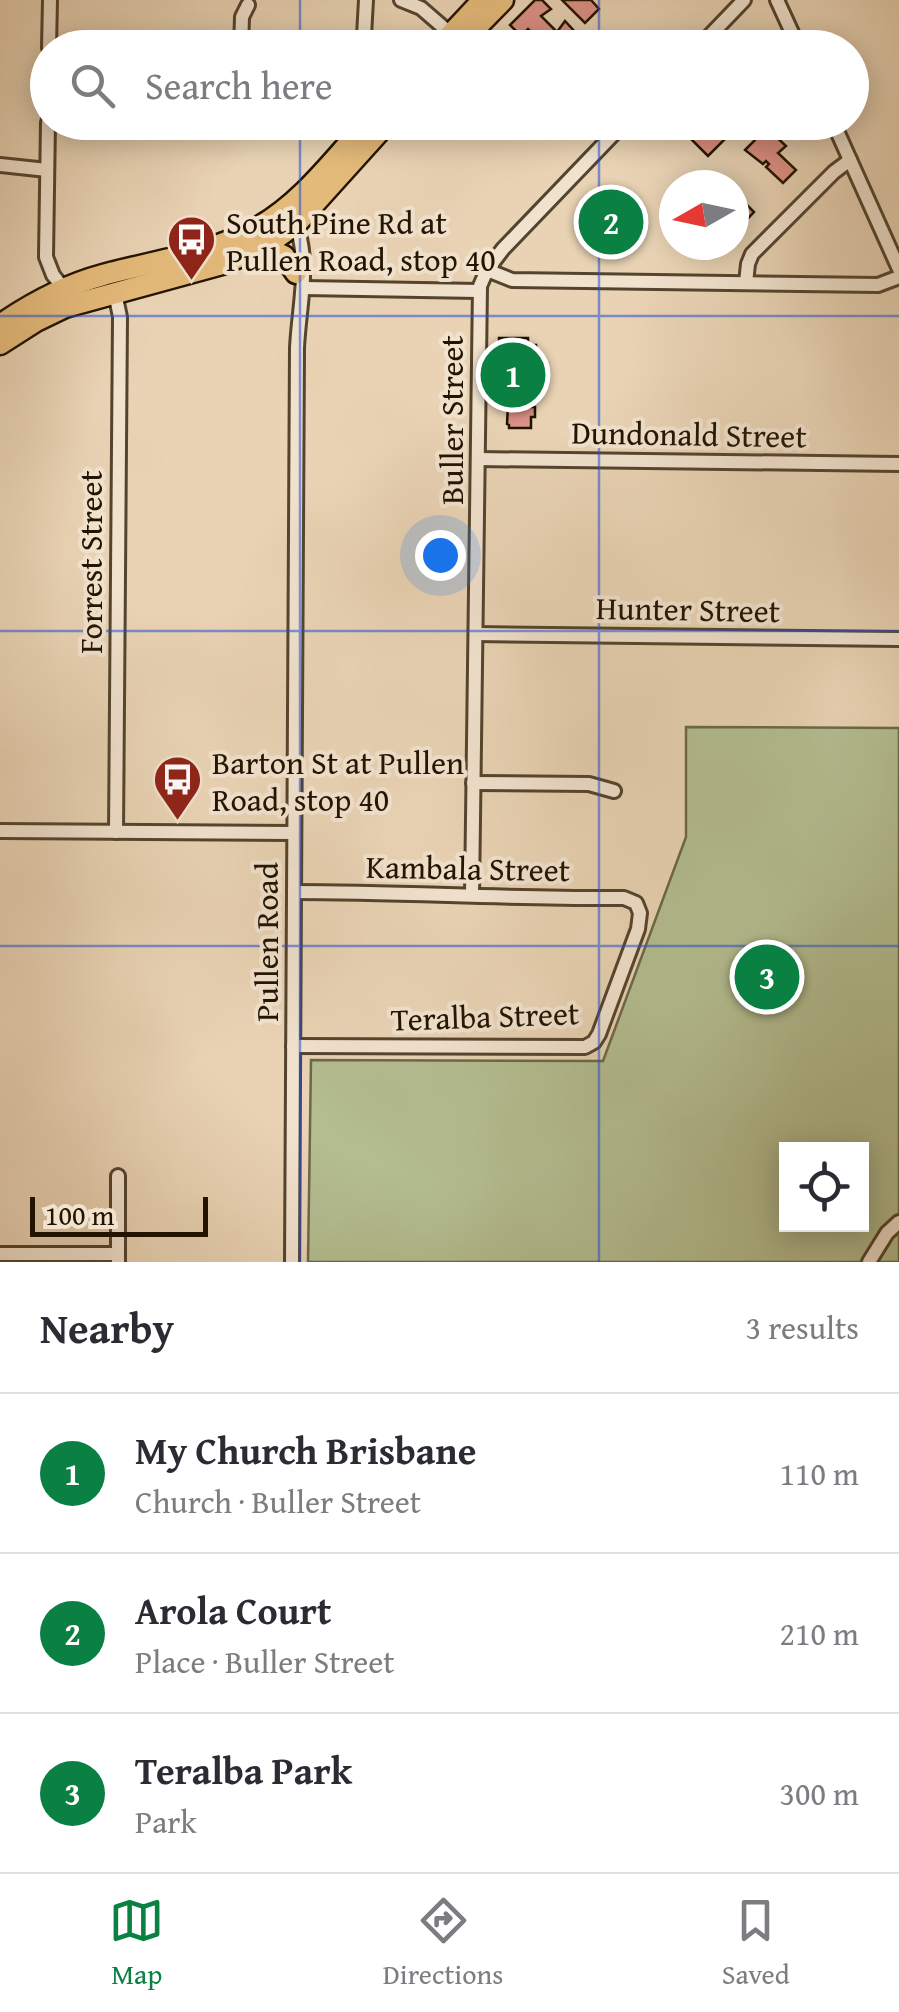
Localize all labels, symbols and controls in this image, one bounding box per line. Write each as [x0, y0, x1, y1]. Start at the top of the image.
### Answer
search box [30, 30, 869, 140]
text: Search here [145, 57, 333, 113]
icon: search [65, 58, 120, 113]
north arrow [659, 170, 749, 260]
pin: 2 [578, 184, 644, 260]
place label: South Pine Rd at Pullen Road, stop 40 [226, 199, 496, 283]
bus stop icon: South Pine Rd at Pullen Road, stop 40 [165, 214, 217, 282]
street label: Buller Street [428, 335, 475, 505]
pin: 1 [480, 338, 546, 412]
street label: Dundonald Street [571, 408, 807, 460]
street label: Forrest Street [67, 470, 114, 654]
your location [415, 530, 466, 581]
street label: Hunter Street [596, 584, 780, 634]
place label: Barton St at Pullen Road, stop 40 [212, 739, 464, 823]
bus stop icon: Barton St at Pullen Road, stop 40 [151, 754, 203, 822]
street label: Kambala Street [366, 843, 570, 893]
street label: Pullen Road [243, 862, 290, 1022]
pin: 3 [734, 940, 800, 1014]
street label: Teralba Street [390, 989, 580, 1043]
map controls [779, 1142, 869, 1232]
button: locate [779, 1142, 869, 1232]
scale bar [30, 1192, 208, 1236]
text: 100 m [45, 1194, 114, 1235]
text: Nearby [40, 1297, 174, 1358]
text: 3 results [746, 1304, 859, 1351]
text: My Church Brisbane [135, 1422, 476, 1478]
text: 1 [64, 1450, 81, 1497]
text: 110 m [780, 1450, 859, 1497]
text: Church · Buller Street [135, 1478, 421, 1525]
text: Arola Court [135, 1582, 331, 1638]
text: 2 [64, 1610, 81, 1657]
text: 210 m [780, 1610, 859, 1657]
text: Place · Buller Street [135, 1638, 395, 1685]
text: Teralba Park [135, 1742, 352, 1798]
text: 3 [64, 1770, 81, 1817]
text: 300 m [780, 1770, 859, 1817]
text: Park [135, 1798, 197, 1845]
tab: Map [109, 1893, 164, 1994]
tab: Directions [383, 1893, 503, 1994]
tab: Saved [722, 1893, 790, 1994]

